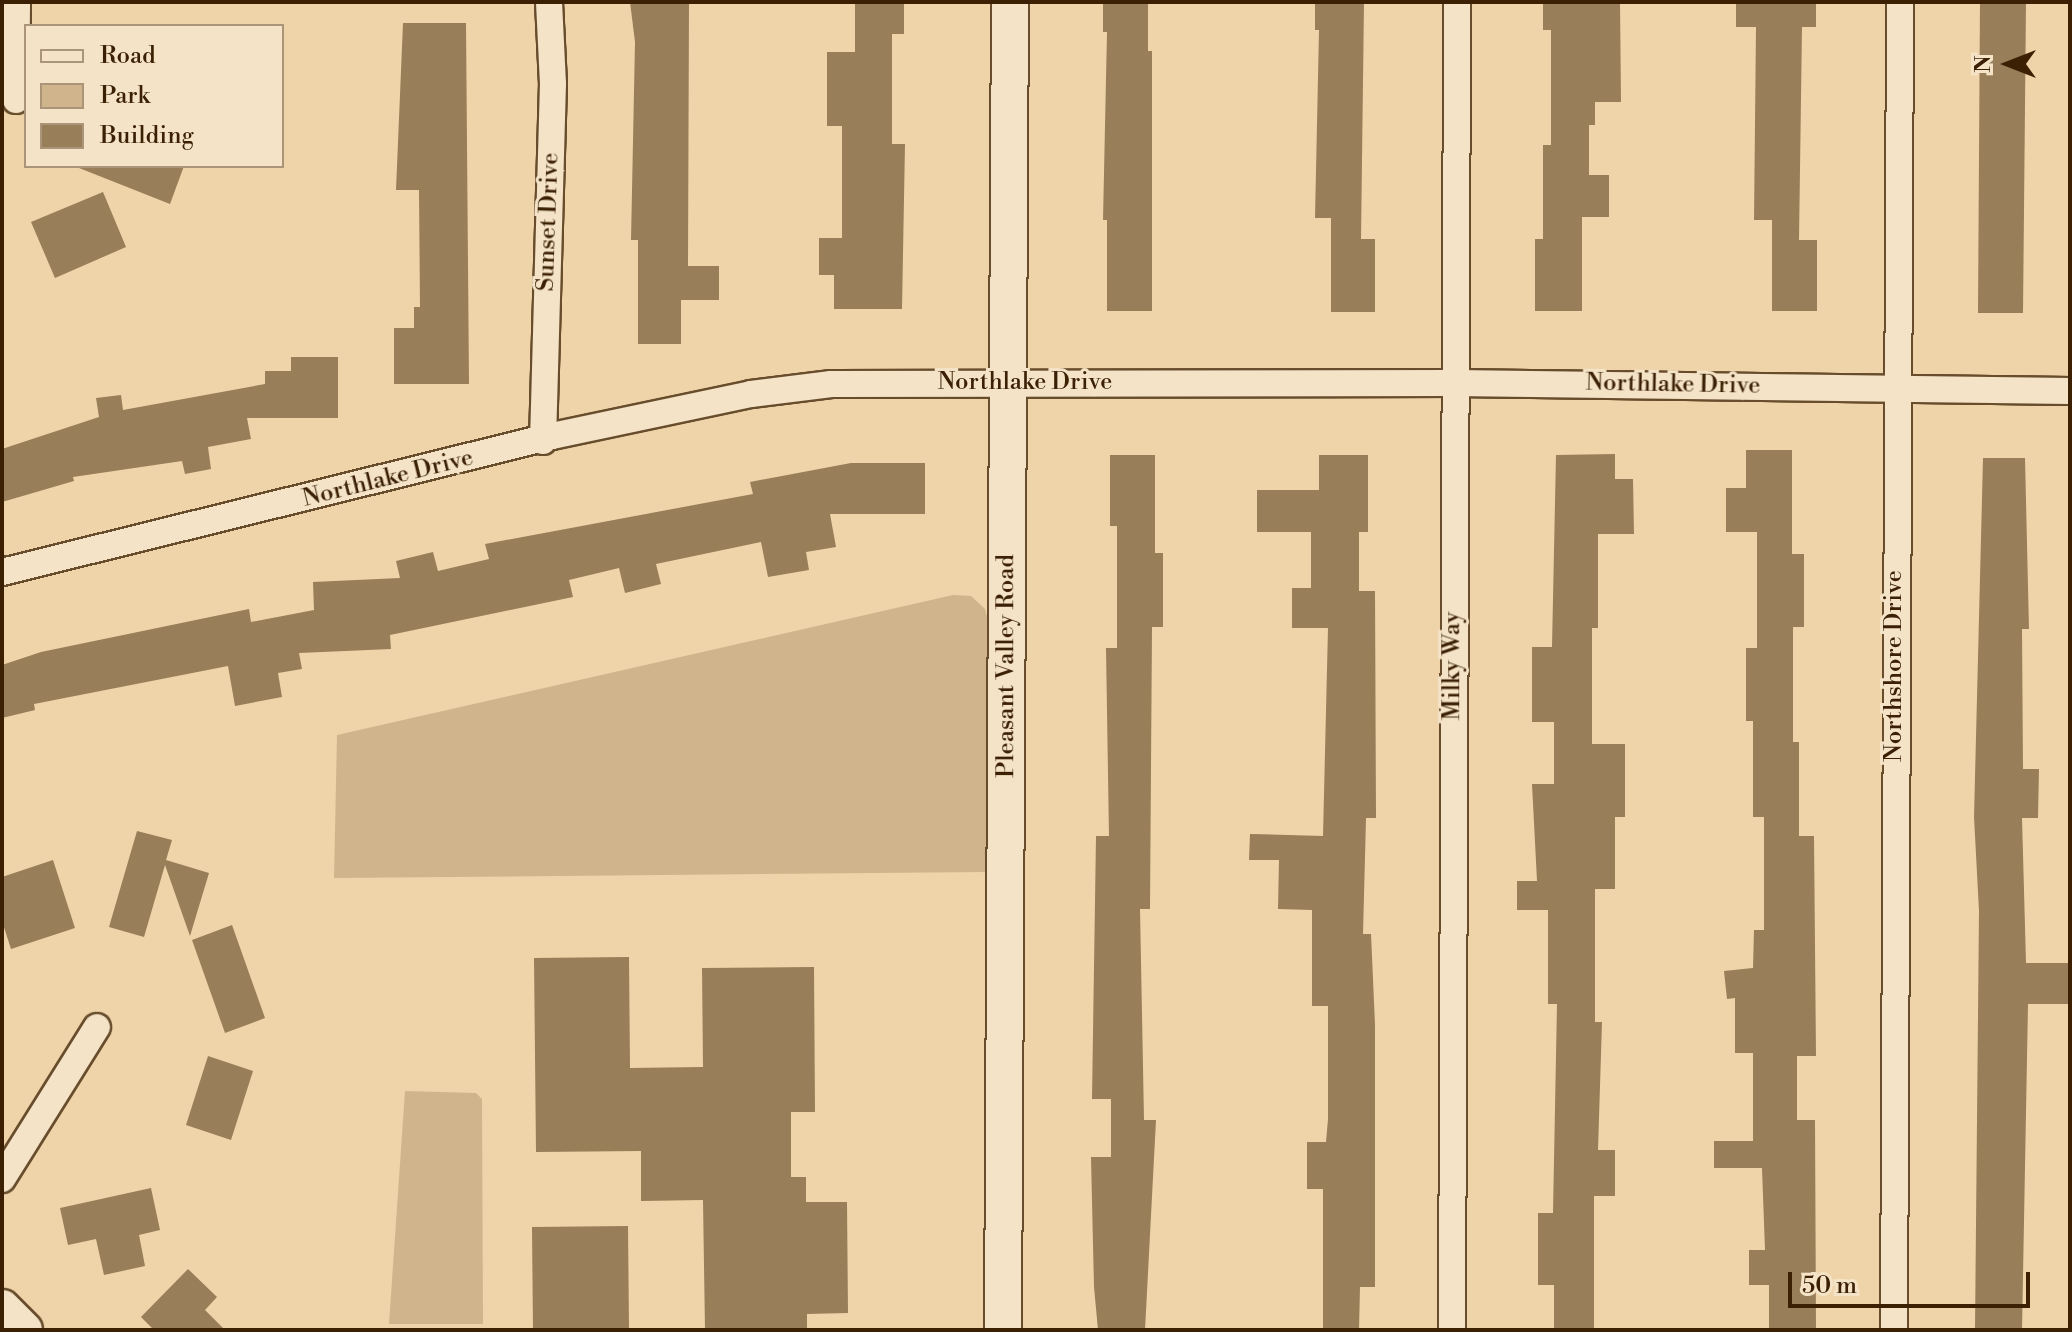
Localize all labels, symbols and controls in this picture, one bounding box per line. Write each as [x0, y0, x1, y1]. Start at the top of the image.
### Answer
legend [24, 24, 284, 168]
north arrow [1968, 24, 2048, 104]
text: Road [100, 41, 156, 71]
text: N [1970, 55, 1997, 73]
text: Park [100, 81, 150, 111]
text: Building [100, 121, 194, 151]
street label: Sunset Drive [532, 152, 566, 292]
street label: Northlake Drive [938, 369, 1112, 397]
street label: Northlake Drive [1585, 369, 1761, 401]
street label: Northlake Drive [300, 444, 476, 514]
street label: Pleasant Valley Road [993, 554, 1021, 778]
street label: Northshore Drive [1881, 570, 1909, 762]
street label: Milky Way [1439, 612, 1467, 720]
scale bar [1792, 1256, 2034, 1306]
text: 50 m [1802, 1271, 1857, 1301]

